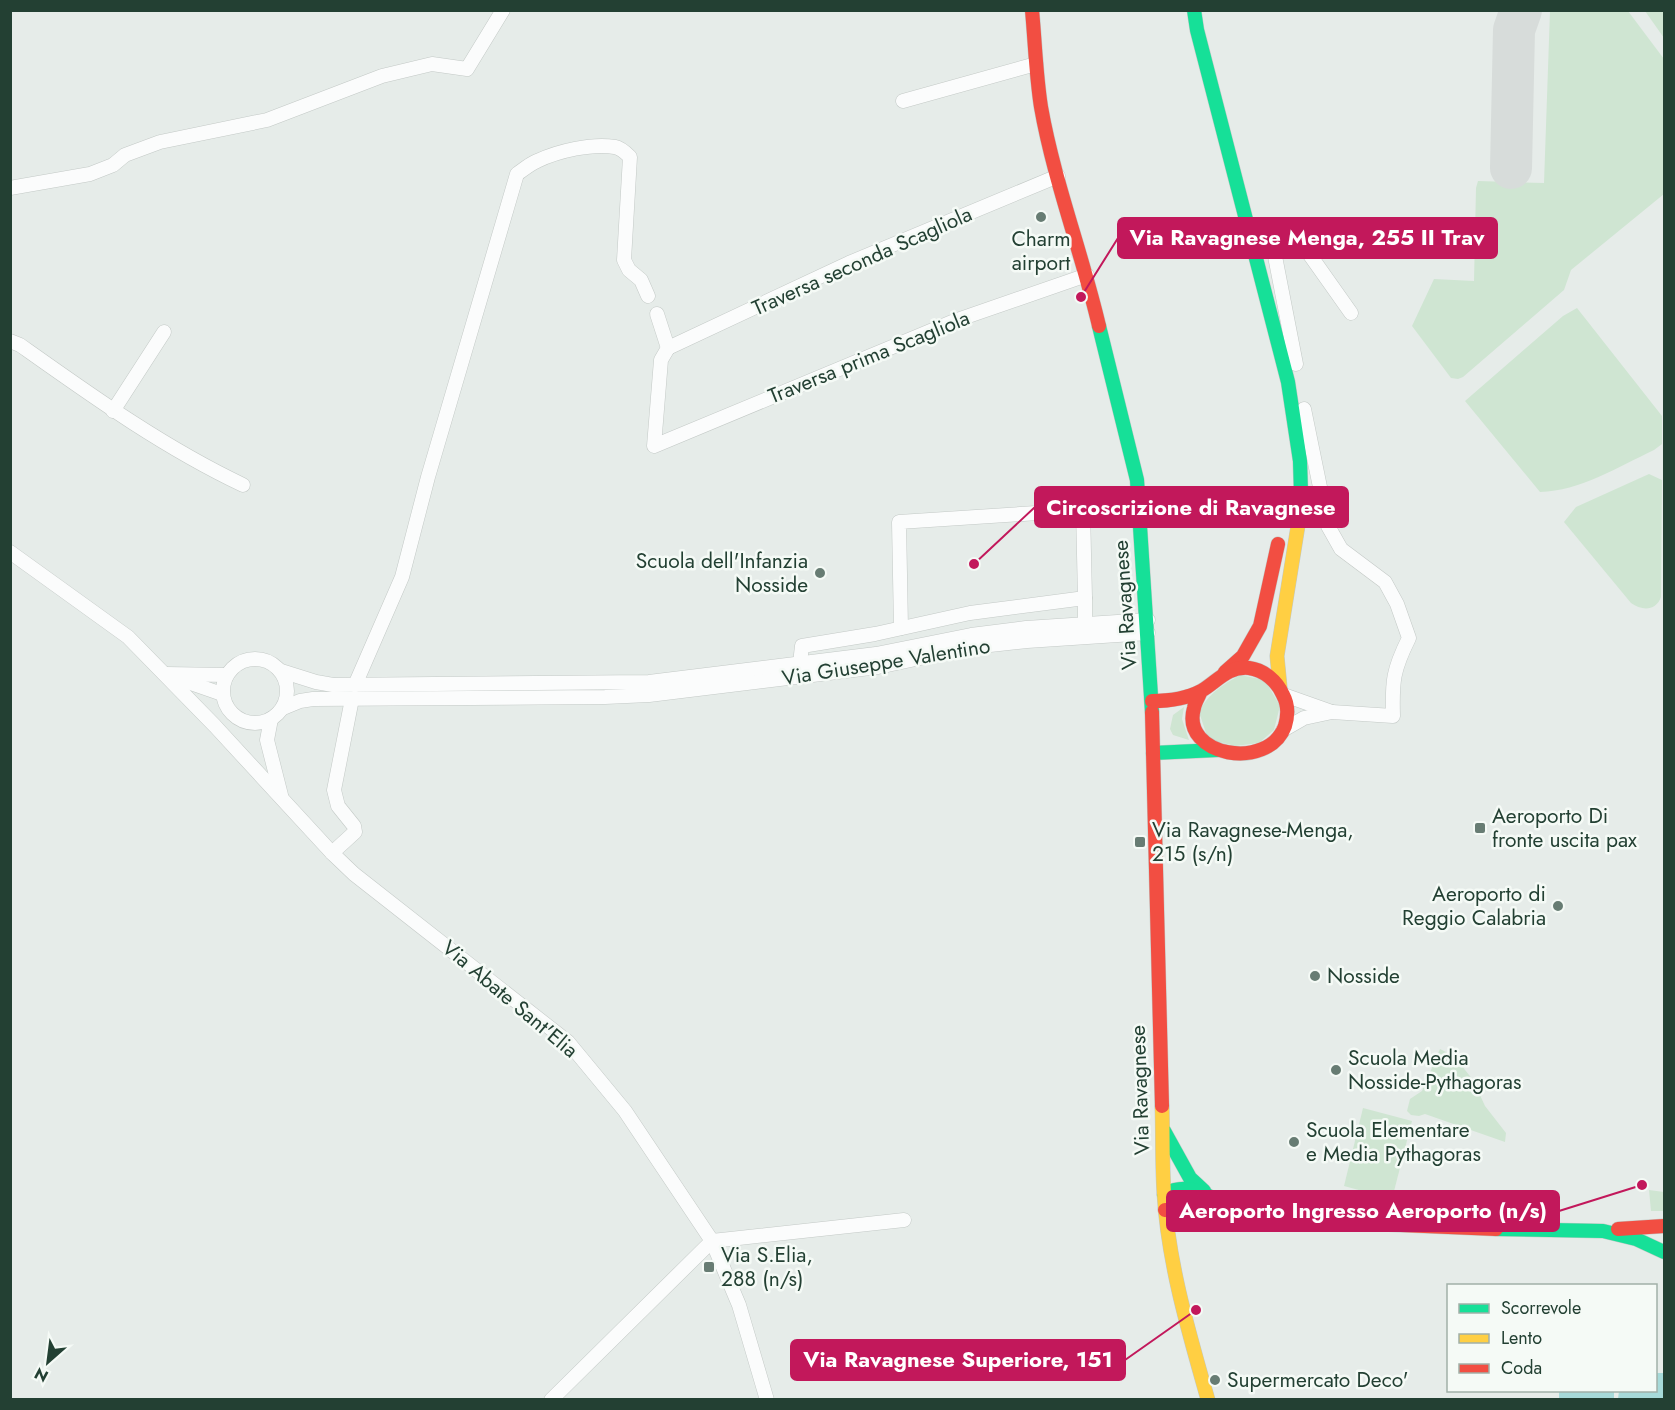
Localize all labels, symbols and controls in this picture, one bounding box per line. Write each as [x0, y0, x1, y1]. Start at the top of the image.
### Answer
street label: Traversa seconda Scagliola [747, 199, 977, 323]
marker: Charm airport [1034, 210, 1048, 224]
callout: Via Ravagnese Menga, 255 II Trav [1118, 218, 1497, 258]
text: Via Ravagnese Menga, 255 II Trav [1129, 221, 1485, 253]
place label: Charm airport [1011, 224, 1071, 278]
street label: Traversa prima Scagliola [764, 303, 974, 411]
callout: Circoscrizione di Ravagnese [1035, 487, 1348, 527]
text: Circoscrizione di Ravagnese [1046, 491, 1336, 523]
street label: Via Ravagnese [1105, 539, 1144, 671]
place label: Scuola dell'Infanzia Nosside [636, 546, 808, 600]
marker: Scuola dell'Infanzia Nosside [813, 566, 827, 580]
street label: Via Giuseppe Valentino [780, 631, 992, 693]
place label: Aeroporto Di fronte uscita pax [1492, 801, 1637, 855]
place label: Via Ravagnese-Menga, 215 (s/n) [1152, 815, 1354, 869]
marker: Aeroporto Di fronte uscita pax [1473, 821, 1487, 835]
marker: Via Ravagnese-Menga, 215 (s/n) [1133, 835, 1147, 849]
place label: Aeroporto di Reggio Calabria [1402, 879, 1546, 933]
marker: Aeroporto di Reggio Calabria [1551, 899, 1565, 913]
street label: Via Abate Sant'Elia [435, 933, 585, 1065]
place label: Nosside [1327, 961, 1400, 991]
marker: Nosside [1308, 969, 1322, 983]
street label: Via Ravagnese [1123, 1024, 1157, 1155]
place label: Scuola Media Nosside-Pythagoras [1348, 1043, 1521, 1097]
marker: Scuola Media Nosside-Pythagoras [1329, 1063, 1343, 1077]
place label: Scuola Elementare e Media Pythagoras [1306, 1115, 1481, 1169]
marker: Scuola Elementare e Media Pythagoras [1287, 1135, 1301, 1149]
callout: Aeroporto Ingresso Aeroporto (n/s) [1167, 1191, 1559, 1231]
text: Aeroporto Ingresso Aeroporto (n/s) [1178, 1194, 1547, 1226]
place label: Via S.Elia, 288 (n/s) [721, 1240, 813, 1294]
marker: Via S.Elia, 288 (n/s) [702, 1260, 716, 1274]
legend [1447, 1284, 1657, 1392]
text: Scorrevole [1501, 1295, 1581, 1321]
text: Lento [1501, 1325, 1542, 1351]
north arrow [18, 1332, 78, 1392]
callout: Via Ravagnese Superiore, 151 [791, 1340, 1125, 1380]
text: Via Ravagnese Superiore, 151 [802, 1343, 1113, 1375]
text: Coda [1501, 1355, 1542, 1381]
text: N [30, 1362, 52, 1388]
place label: Supermercato Deco' [1227, 1365, 1409, 1395]
marker: Supermercato Deco' [1208, 1373, 1222, 1387]

